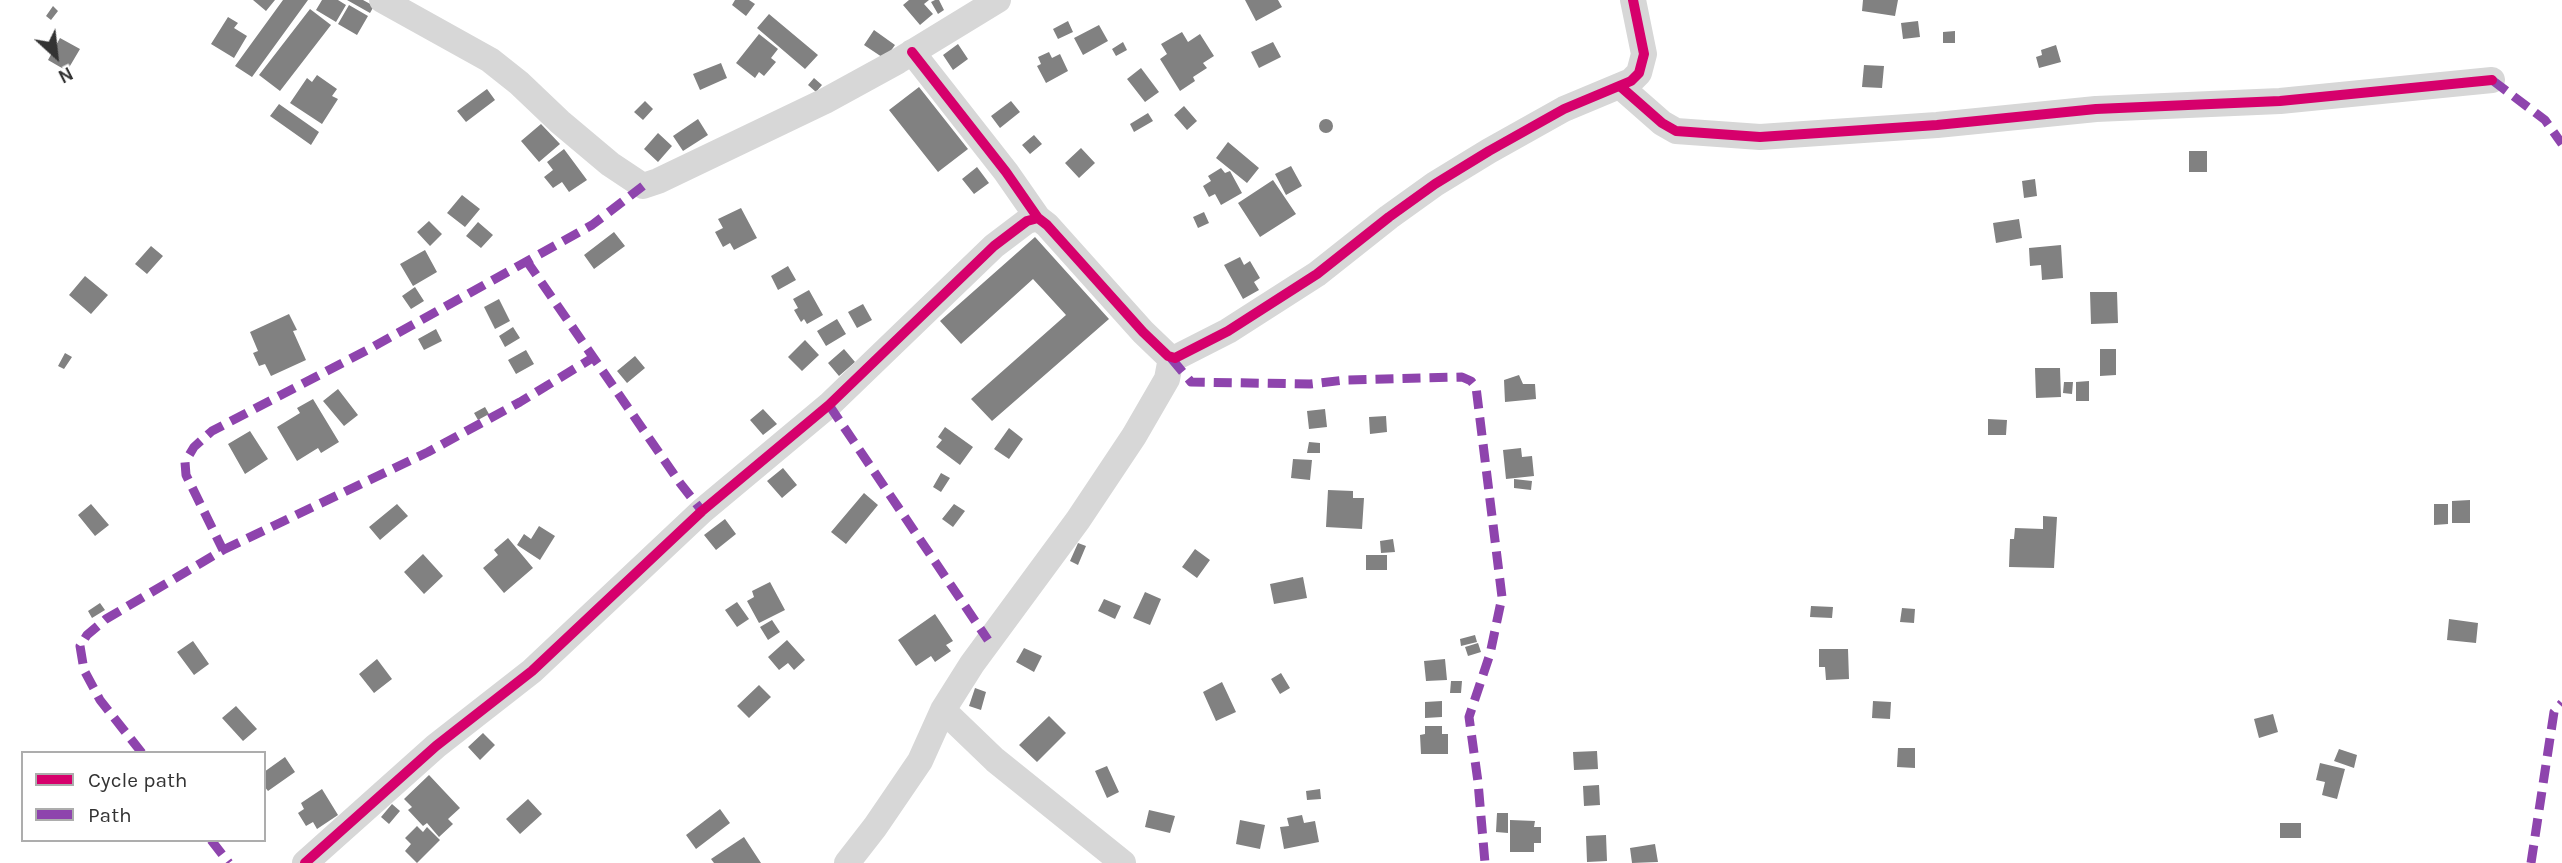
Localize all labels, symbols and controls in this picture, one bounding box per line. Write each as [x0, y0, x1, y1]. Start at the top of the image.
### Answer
north arrow [21, 21, 91, 91]
text: N [54, 62, 77, 88]
legend [21, 751, 266, 842]
text: Cycle path [88, 768, 188, 792]
text: Path [88, 803, 132, 827]

